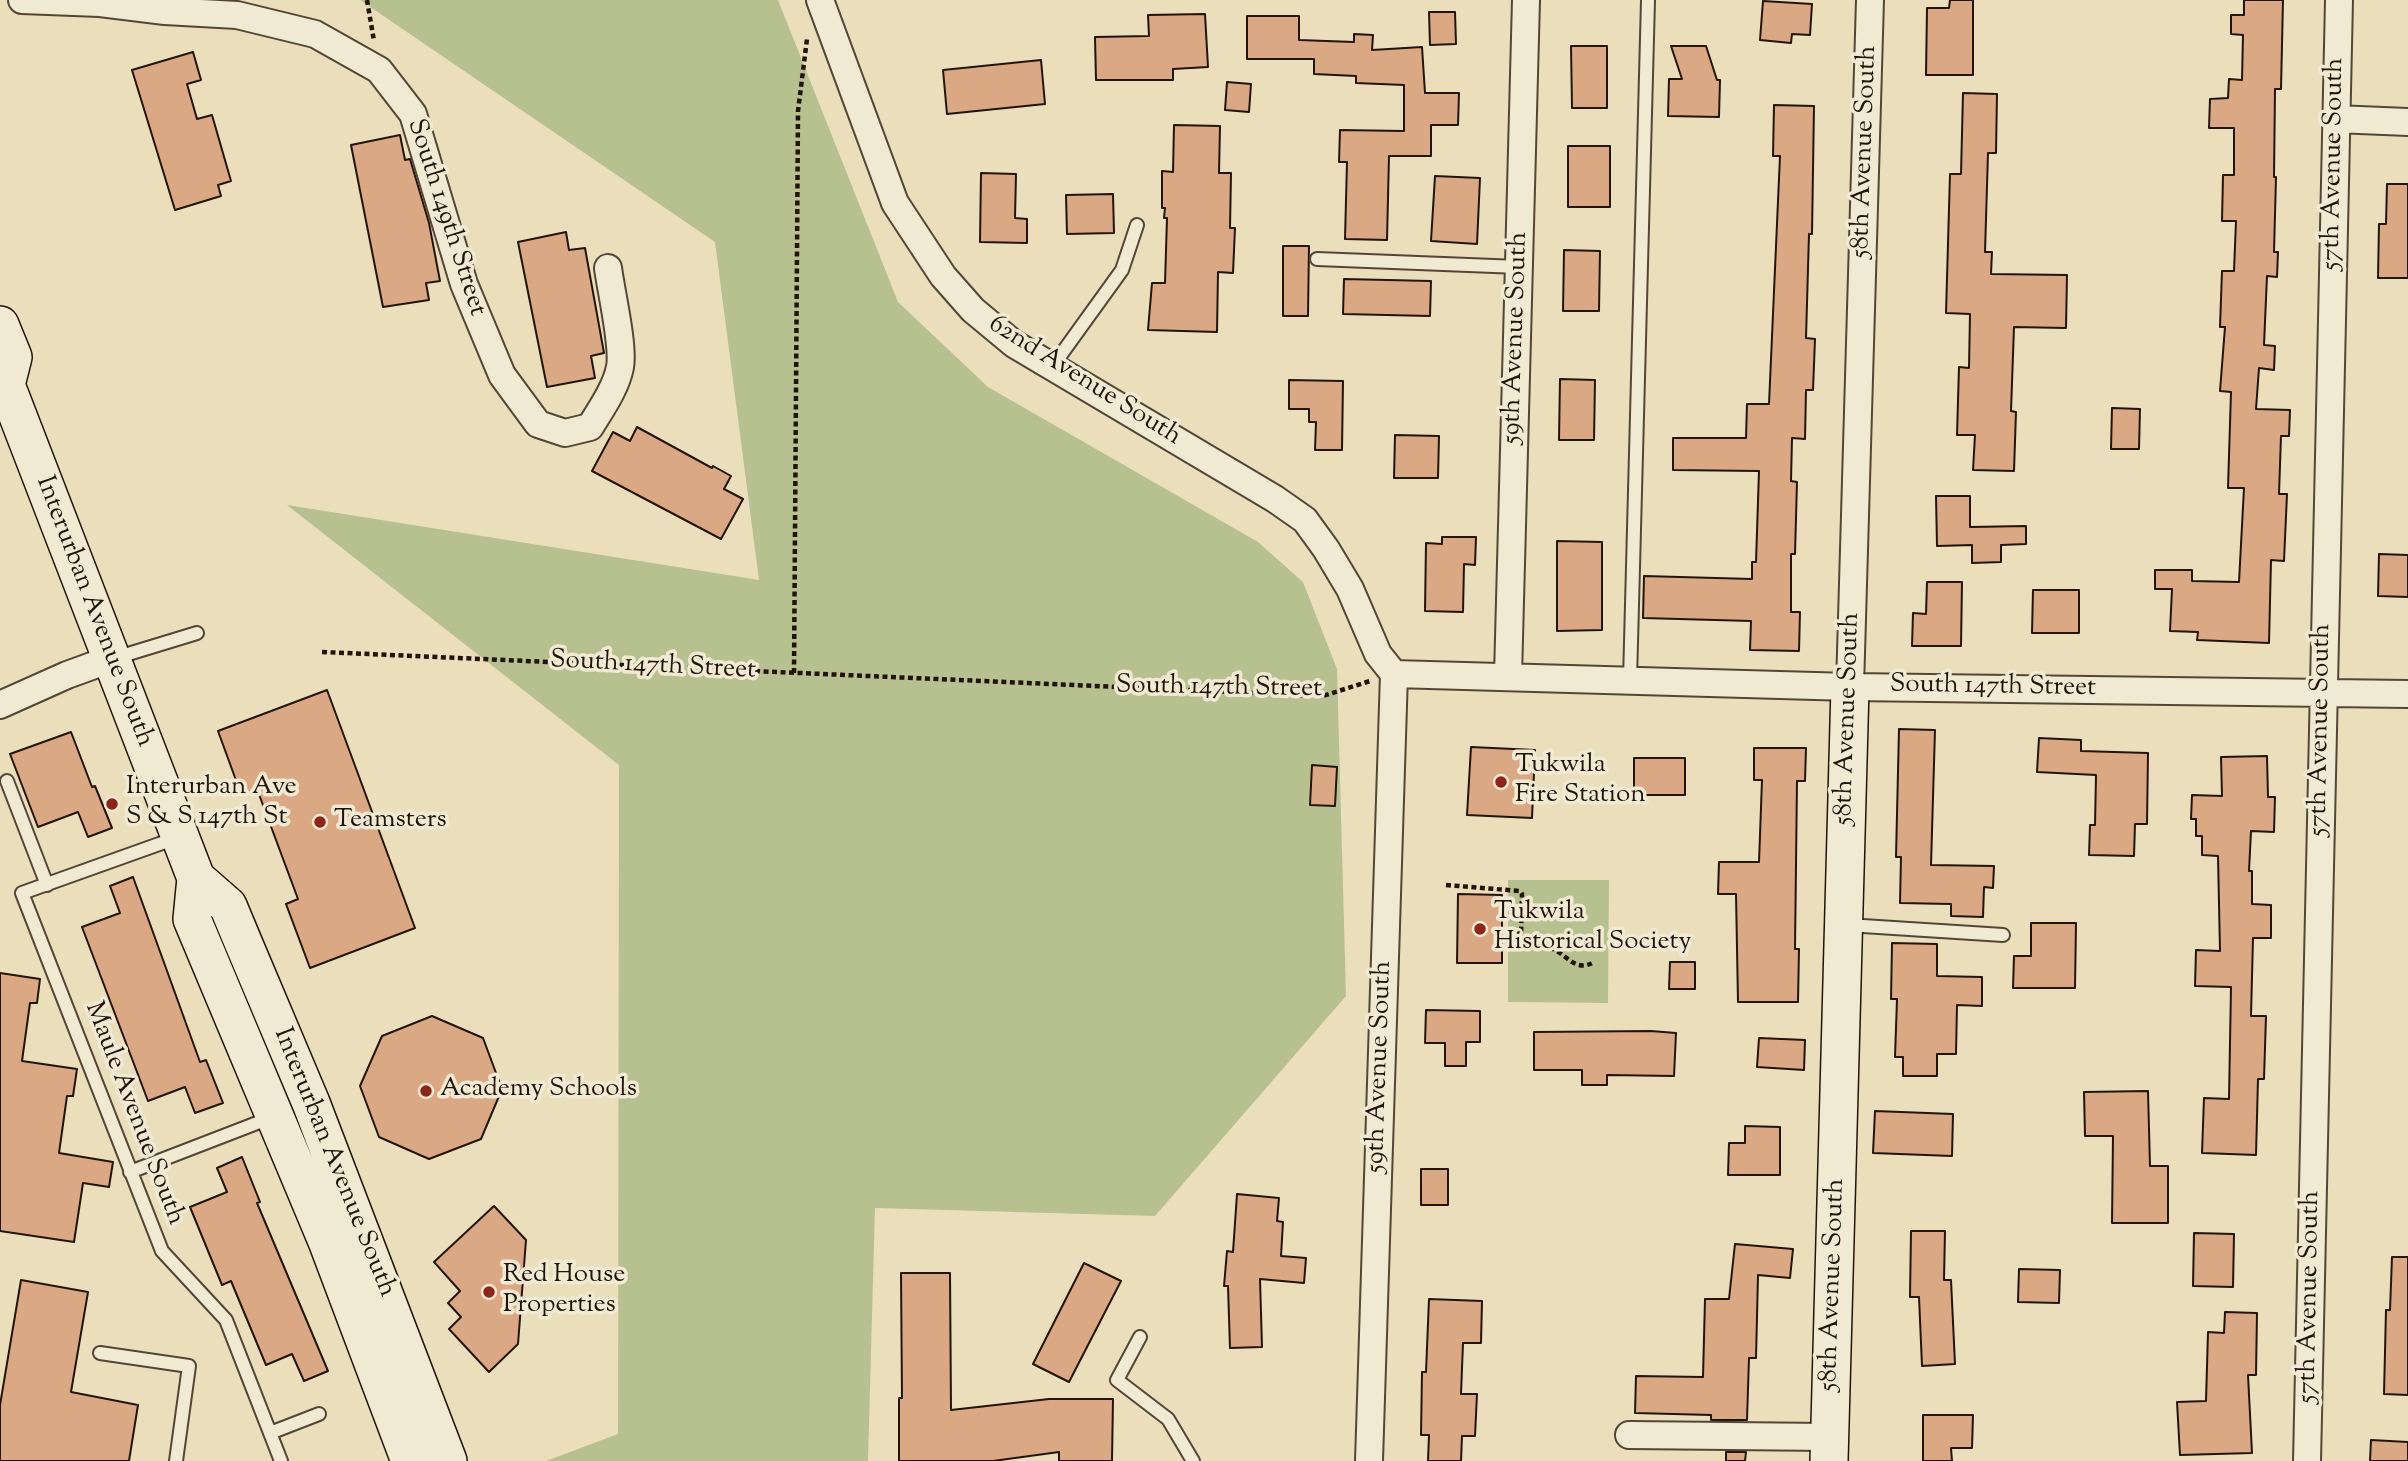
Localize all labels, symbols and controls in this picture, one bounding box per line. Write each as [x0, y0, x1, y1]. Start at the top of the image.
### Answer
street label: 58th Avenue South [1847, 45, 1885, 259]
street label: 57th Avenue South [2318, 57, 2352, 271]
street label: South 149th Street [398, 115, 492, 321]
street label: 59th Avenue South [1498, 231, 1536, 445]
street label: 62nd Avenue South [982, 310, 1186, 454]
street label: Interurban Avenue South [27, 472, 159, 752]
street label: 58th Avenue South [1830, 612, 1868, 826]
street label: 57th Avenue South [2305, 623, 2339, 837]
street label: South 147th Street [549, 646, 757, 688]
street label: South 147th Street [1890, 671, 2096, 705]
street label: South 147th Street [1116, 672, 1322, 706]
place label: Tukwila Fire Station [1515, 751, 1646, 812]
place label: Interurban Ave S & S 147th St [126, 773, 297, 834]
marker: Tukwila Fire Station [1493, 774, 1509, 790]
marker: Interurban Ave S & S 147th St [104, 796, 120, 812]
place label: Teamsters [334, 806, 447, 838]
marker: Teamsters [312, 814, 328, 830]
place label: Tukwila Historical Society [1494, 898, 1691, 960]
marker: Tukwila Historical Society [1472, 921, 1488, 937]
street label: 59th Avenue South [1362, 960, 1400, 1174]
street label: Maule Avenue South [76, 998, 190, 1230]
street label: Interurban Avenue South [265, 1024, 401, 1302]
place label: Academy Schools [440, 1075, 637, 1107]
marker: Academy Schools [418, 1083, 434, 1099]
street label: 58th Avenue South [1815, 1178, 1853, 1392]
street label: 57th Avenue South [2294, 1190, 2328, 1404]
place label: Red House Properties [503, 1261, 625, 1322]
marker: Red House Properties [481, 1284, 497, 1300]

